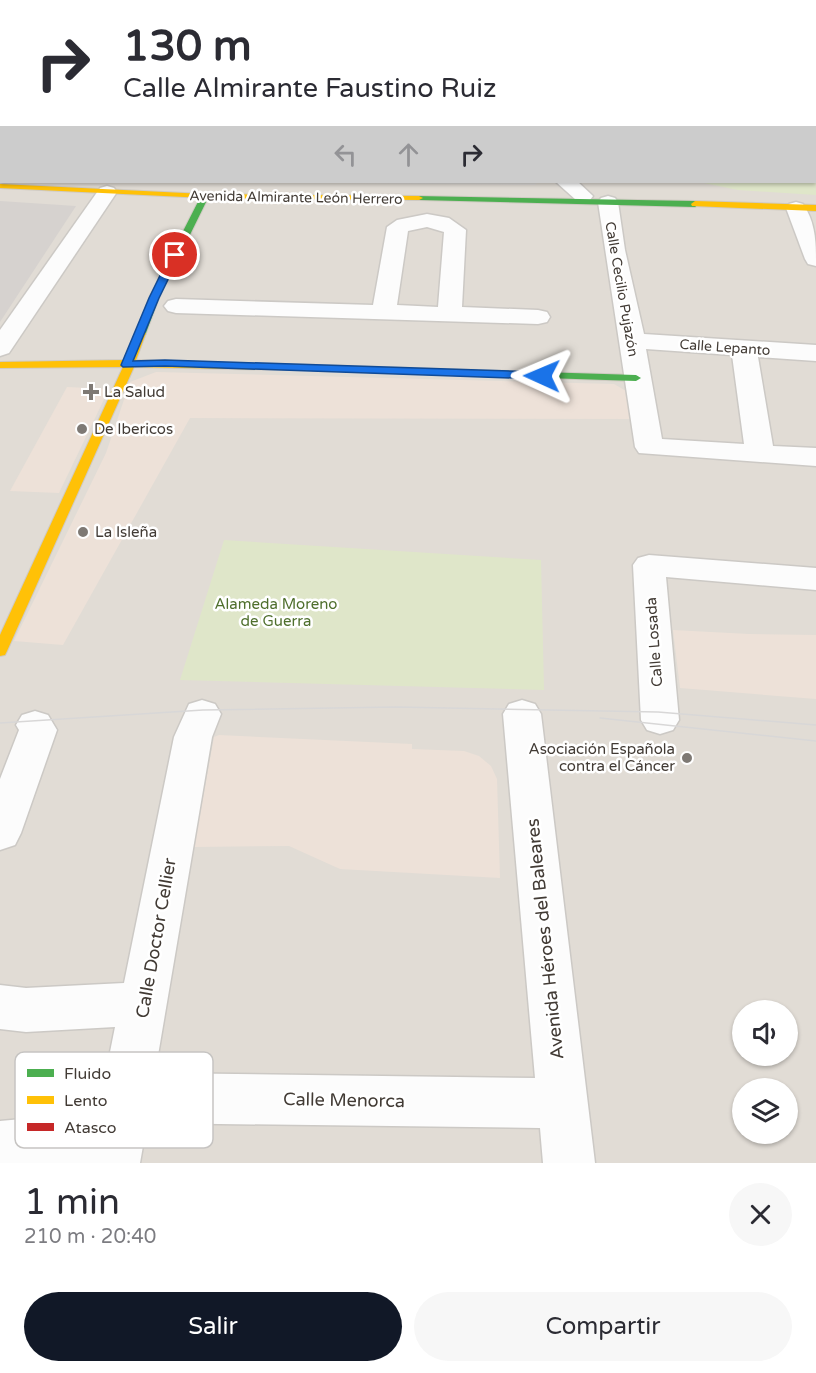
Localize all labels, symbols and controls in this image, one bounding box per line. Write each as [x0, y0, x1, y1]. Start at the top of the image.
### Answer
text: 130 m [123, 21, 252, 72]
icon: right [24, 24, 102, 102]
text: Calle Almirante Faustino Ruiz [123, 72, 496, 105]
icon: left [329, 138, 362, 171]
icon: ahead [392, 138, 425, 171]
icon: right [455, 138, 488, 171]
street label: Avenida Almirante León Herrero [189, 187, 403, 208]
street label: Calle Cecilio Pujazón [601, 220, 642, 358]
pin [149, 229, 200, 280]
icon: arrive [158, 238, 191, 271]
street label: Calle Lepanto [679, 336, 771, 359]
position arrow [510, 344, 574, 408]
marker: La Salud [82, 383, 100, 401]
place label: La Salud [104, 383, 165, 401]
place label: De Ibericos [94, 420, 173, 438]
marker: De Ibericos [75, 422, 89, 436]
place label: La Isleña [95, 523, 157, 541]
marker: La Isleña [76, 525, 90, 539]
park label: Alameda Moreno de Guerra [215, 595, 338, 630]
street label: Calle Losada [642, 596, 666, 688]
place label: Asociación Española contra el Cáncer [528, 740, 675, 775]
marker: Asociación Española contra el Cáncer [680, 751, 694, 765]
street label: Avenida Héroes del Baleares [521, 817, 569, 1061]
street label: Calle Doctor Cellier [131, 856, 181, 1020]
map controls [732, 1000, 798, 1144]
button: sound [732, 1000, 798, 1066]
legend [15, 1052, 213, 1148]
text: Fluido [64, 1064, 111, 1084]
button: layers [732, 1078, 798, 1144]
street label: Calle Menorca [283, 1088, 405, 1112]
text: Lento [64, 1091, 108, 1111]
text: Atasco [64, 1118, 117, 1138]
text: 1 min [24, 1181, 120, 1224]
button: close [729, 1183, 792, 1246]
text: 210 m · 20:40 [24, 1225, 156, 1249]
button: Salir [24, 1292, 402, 1361]
button: Compartir [414, 1292, 792, 1361]

